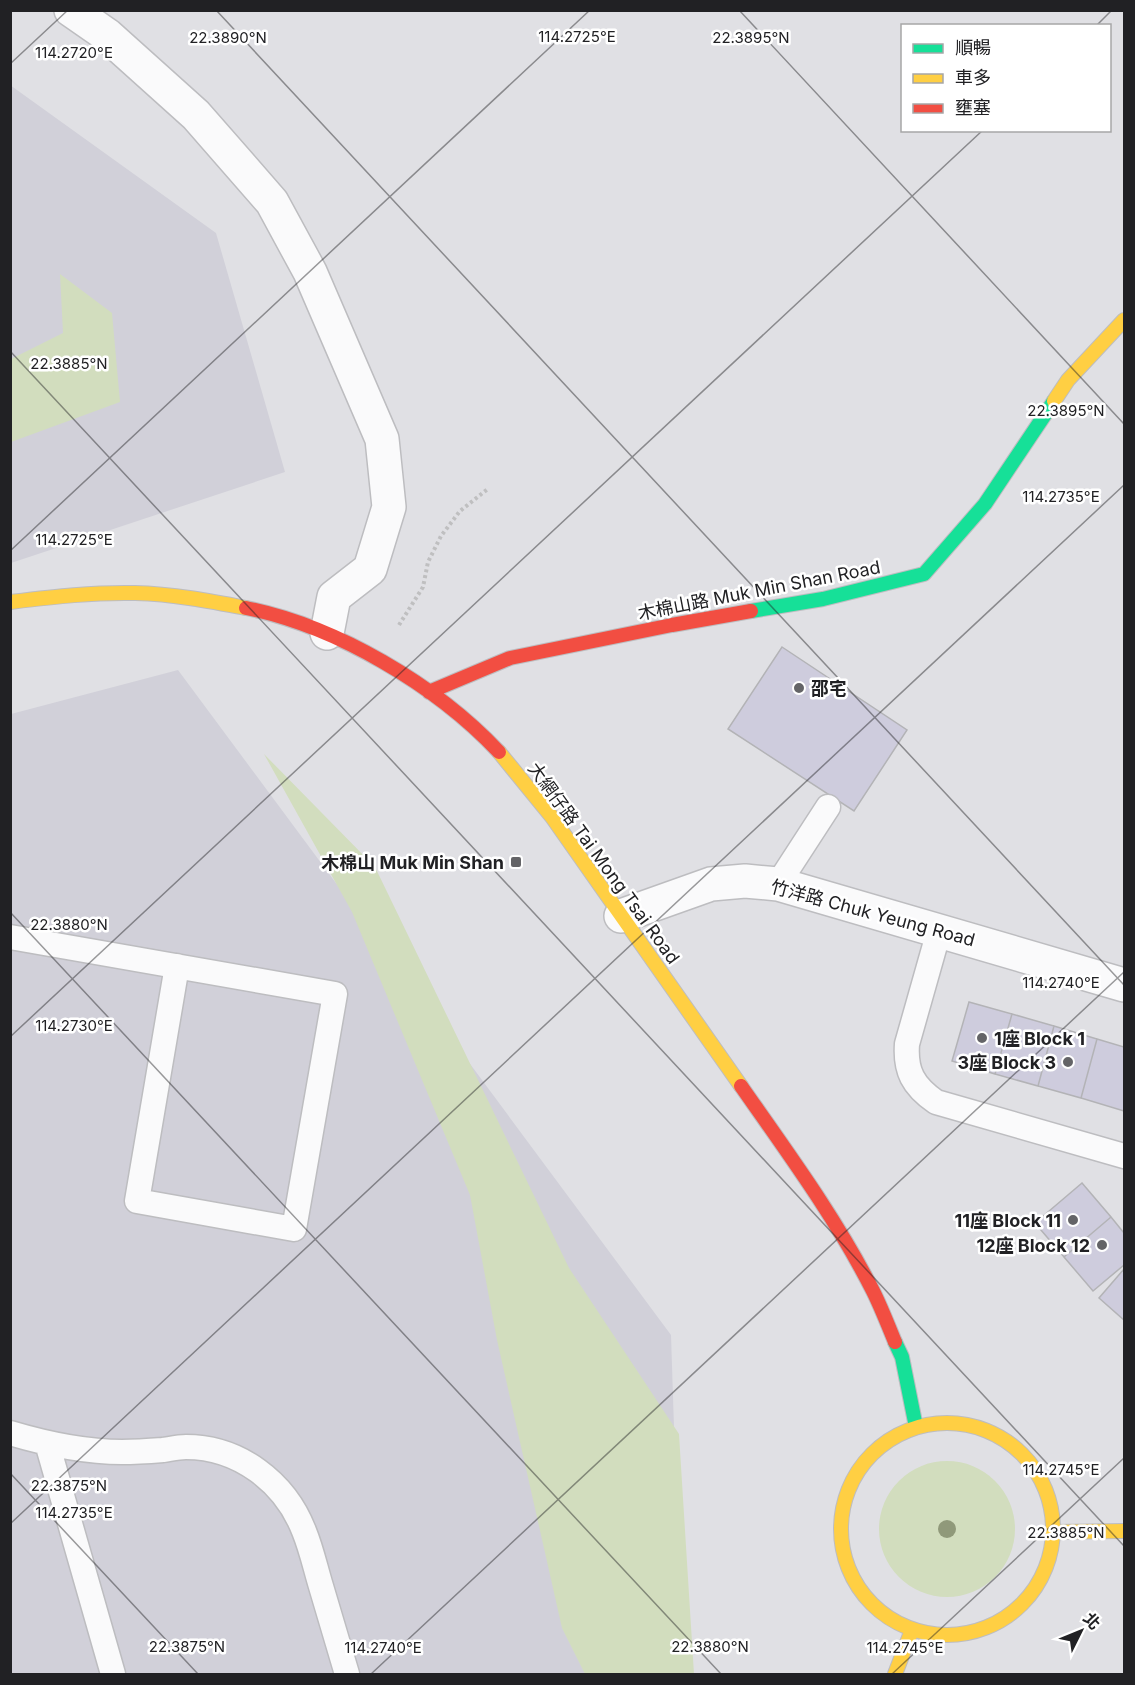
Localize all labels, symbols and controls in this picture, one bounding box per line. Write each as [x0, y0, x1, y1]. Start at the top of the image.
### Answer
legend [901, 24, 1111, 132]
text: 114.2725°E [538, 27, 616, 46]
text: 22.3890°N [189, 28, 267, 47]
text: 22.3895°N [712, 28, 790, 47]
text: 順暢 [955, 37, 991, 58]
text: 114.2720°E [35, 43, 113, 62]
text: 車多 [955, 67, 991, 88]
text: 壅塞 [955, 97, 991, 118]
text: 22.3885°N [30, 354, 108, 373]
text: 22.3895°N [1027, 401, 1105, 420]
text: 114.2735°E [1022, 487, 1100, 506]
text: 114.2725°E [35, 530, 113, 549]
street label: 木棉山路 Muk Min Shan Road [636, 556, 882, 624]
place label: 邵宅 [811, 678, 847, 699]
marker: 邵宅 [792, 681, 806, 695]
street label: 大網仔路 Tai Mong Tsai Road [524, 758, 684, 968]
place label: 木棉山 Muk Min Shan [321, 852, 504, 873]
marker: 木棉山 Muk Min Shan [509, 855, 523, 869]
street label: 竹洋路 Chuk Yeung Road [769, 876, 977, 950]
text: 22.3880°N [30, 915, 108, 934]
text: 114.2740°E [1022, 973, 1100, 992]
text: 114.2730°E [35, 1016, 113, 1035]
place label: 1座 Block 1 [994, 1028, 1085, 1049]
marker: 1座 Block 1 [975, 1031, 989, 1045]
place label: 3座 Block 3 [957, 1052, 1056, 1073]
marker: 3座 Block 3 [1061, 1055, 1075, 1069]
place label: 11座 Block 11 [955, 1210, 1061, 1231]
marker: 11座 Block 11 [1066, 1213, 1080, 1227]
place label: 12座 Block 12 [976, 1235, 1090, 1256]
marker: 12座 Block 12 [1095, 1238, 1109, 1252]
text: 114.2745°E [1022, 1460, 1100, 1479]
text: 22.3875°N [31, 1476, 107, 1495]
text: 114.2735°E [35, 1503, 113, 1522]
text: 22.3885°N [1027, 1523, 1105, 1542]
north arrow [1051, 1601, 1111, 1661]
text: 北 [1079, 1608, 1105, 1633]
text: 22.3875°N [149, 1637, 225, 1656]
text: 22.3880°N [671, 1637, 749, 1656]
text: 114.2740°E [344, 1638, 422, 1657]
text: 114.2745°E [866, 1638, 944, 1657]

